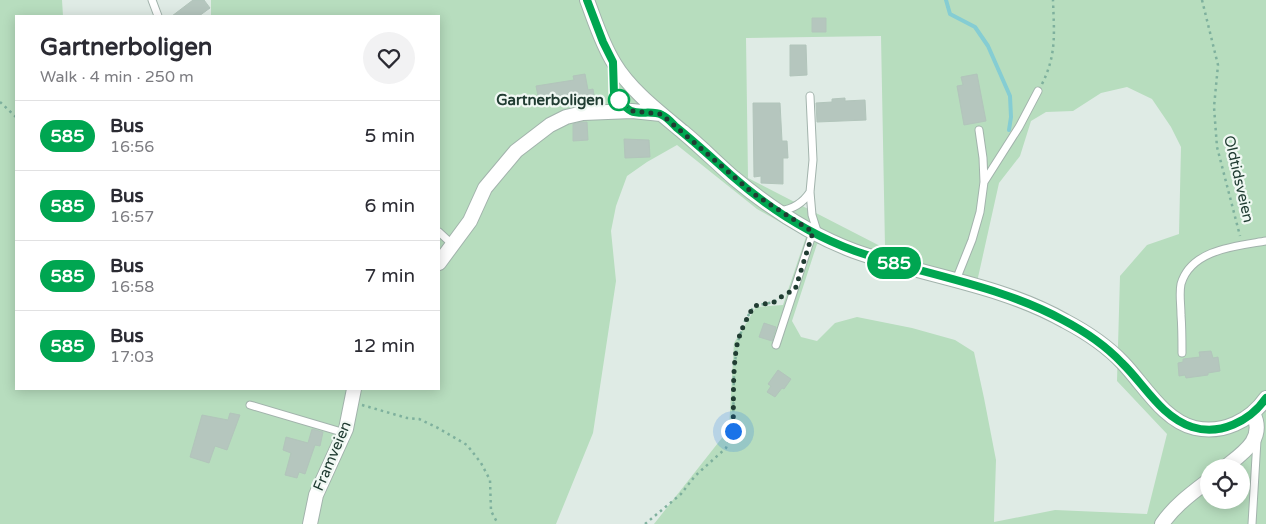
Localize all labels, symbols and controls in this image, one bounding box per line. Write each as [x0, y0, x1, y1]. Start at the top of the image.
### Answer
button: heart [363, 32, 415, 84]
text: Gartnerboligen [40, 33, 212, 62]
text: Walk · 4 min · 250 m [40, 67, 194, 87]
marker: Gartnerboligen [608, 89, 630, 111]
place label: Gartnerboligen [496, 91, 604, 110]
text: Bus [110, 115, 144, 137]
text: 585 [51, 125, 84, 147]
text: 5 min [364, 125, 415, 147]
street label: Oldtidsveien [1220, 134, 1258, 224]
text: 16:56 [110, 137, 154, 157]
text: Bus [110, 185, 144, 207]
text: 585 [51, 195, 84, 217]
text: 6 min [364, 195, 415, 217]
text: 16:57 [110, 207, 154, 227]
line badge: 585 [865, 247, 923, 279]
text: 585 [877, 252, 911, 274]
text: Bus [110, 255, 144, 277]
text: 585 [51, 265, 84, 287]
text: 7 min [364, 265, 415, 287]
text: 16:58 [110, 277, 154, 297]
text: Bus [110, 325, 144, 347]
text: 585 [51, 335, 84, 357]
text: 12 min [352, 335, 415, 357]
text: 17:03 [110, 347, 154, 367]
street label: Framveien [309, 418, 355, 494]
your location [721, 419, 746, 444]
map controls [1200, 459, 1250, 509]
button: locate [1200, 459, 1250, 509]

